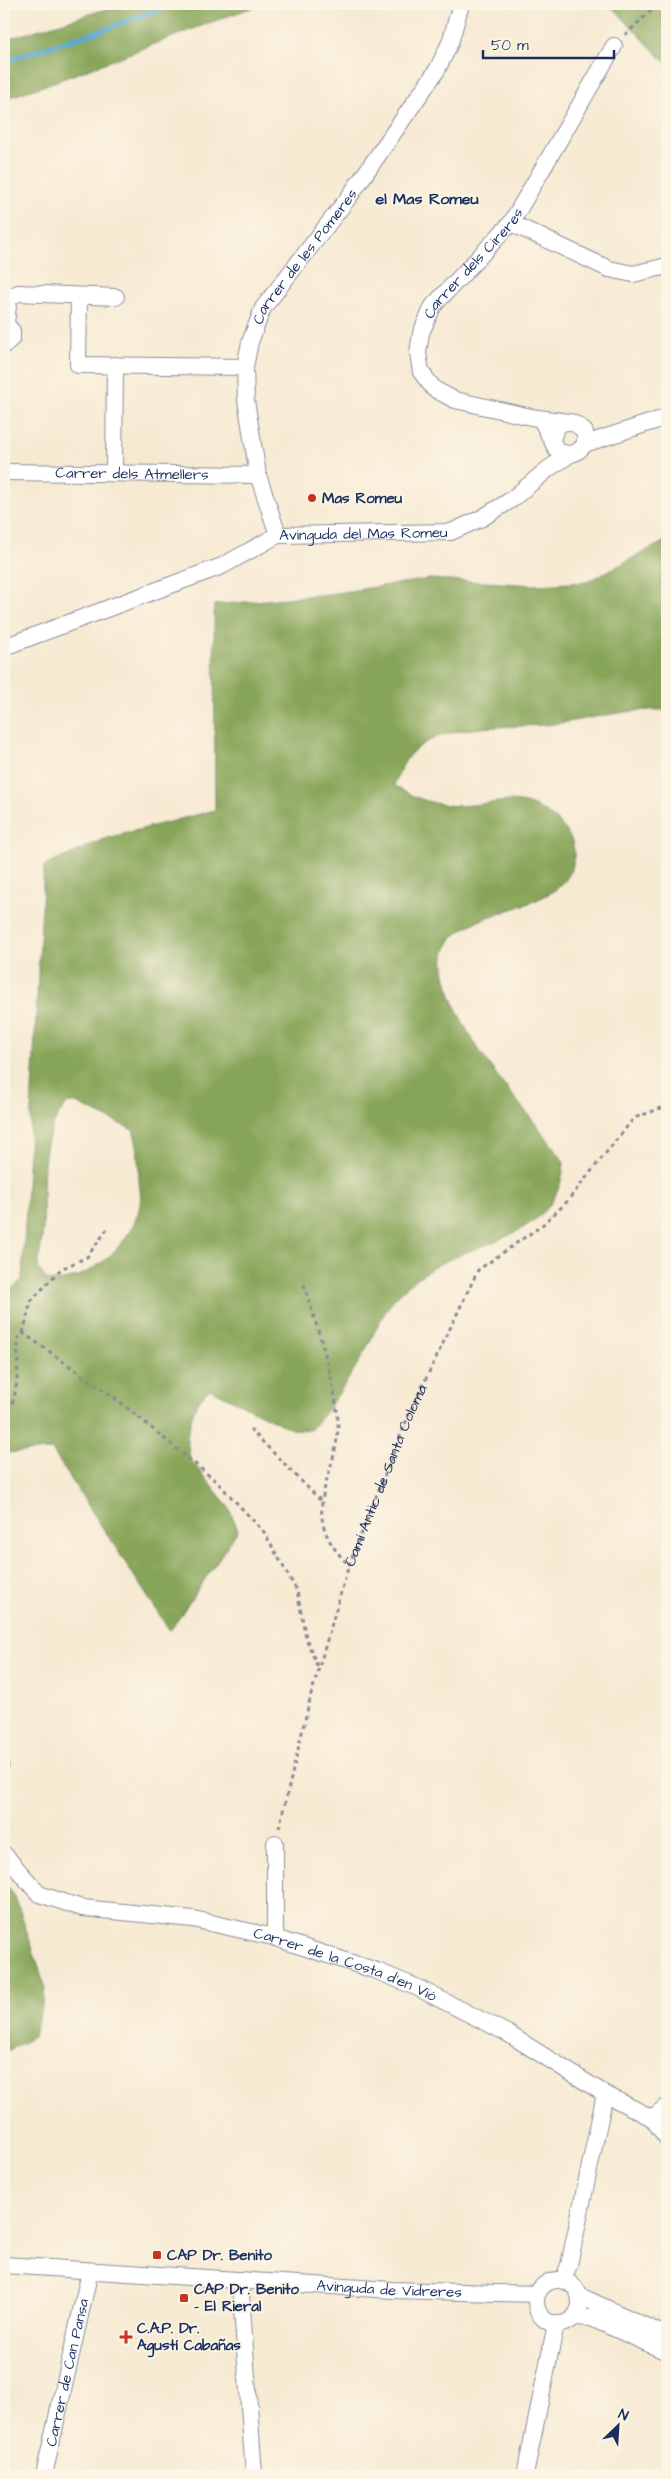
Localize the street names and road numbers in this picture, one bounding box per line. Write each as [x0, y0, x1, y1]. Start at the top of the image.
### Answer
street label: Carrer de les Pomeres [247, 184, 362, 327]
street label: Carrer dels Cireres [418, 204, 528, 322]
street label: Carrer dels Atmellers [55, 462, 209, 485]
street label: Avinguda del Mas Romeu [279, 522, 448, 546]
street label: Camí Antic de Santa Coloma [339, 1381, 432, 1569]
street label: Carrer de la Costa d'en Vió [252, 1922, 441, 2007]
street label: Avinguda de Vidreres [316, 2275, 463, 2302]
street label: Carrer de Can Pansa [40, 2296, 94, 2448]

